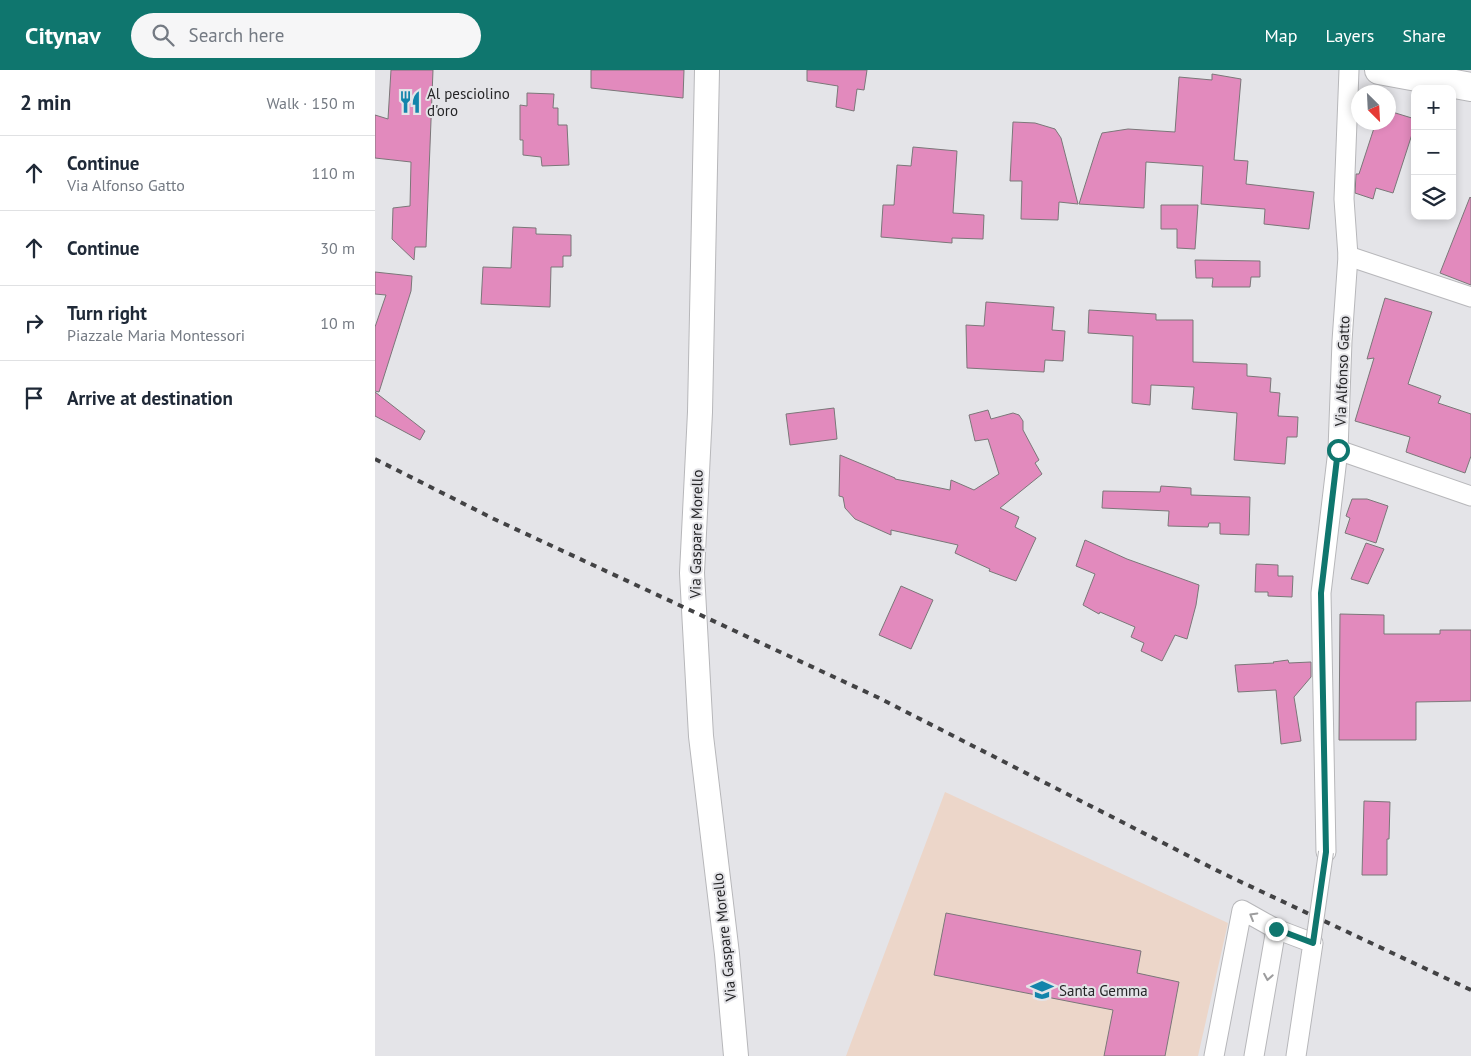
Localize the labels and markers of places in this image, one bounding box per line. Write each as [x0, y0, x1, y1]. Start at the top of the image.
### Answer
place label: Al pesciolino d'oro [427, 84, 510, 120]
restaurant icon: Al pesciolino d'oro [397, 89, 423, 115]
school or university icon: Santa Gemma [1029, 977, 1055, 1003]
place label: Santa Gemma [1059, 981, 1148, 1000]

